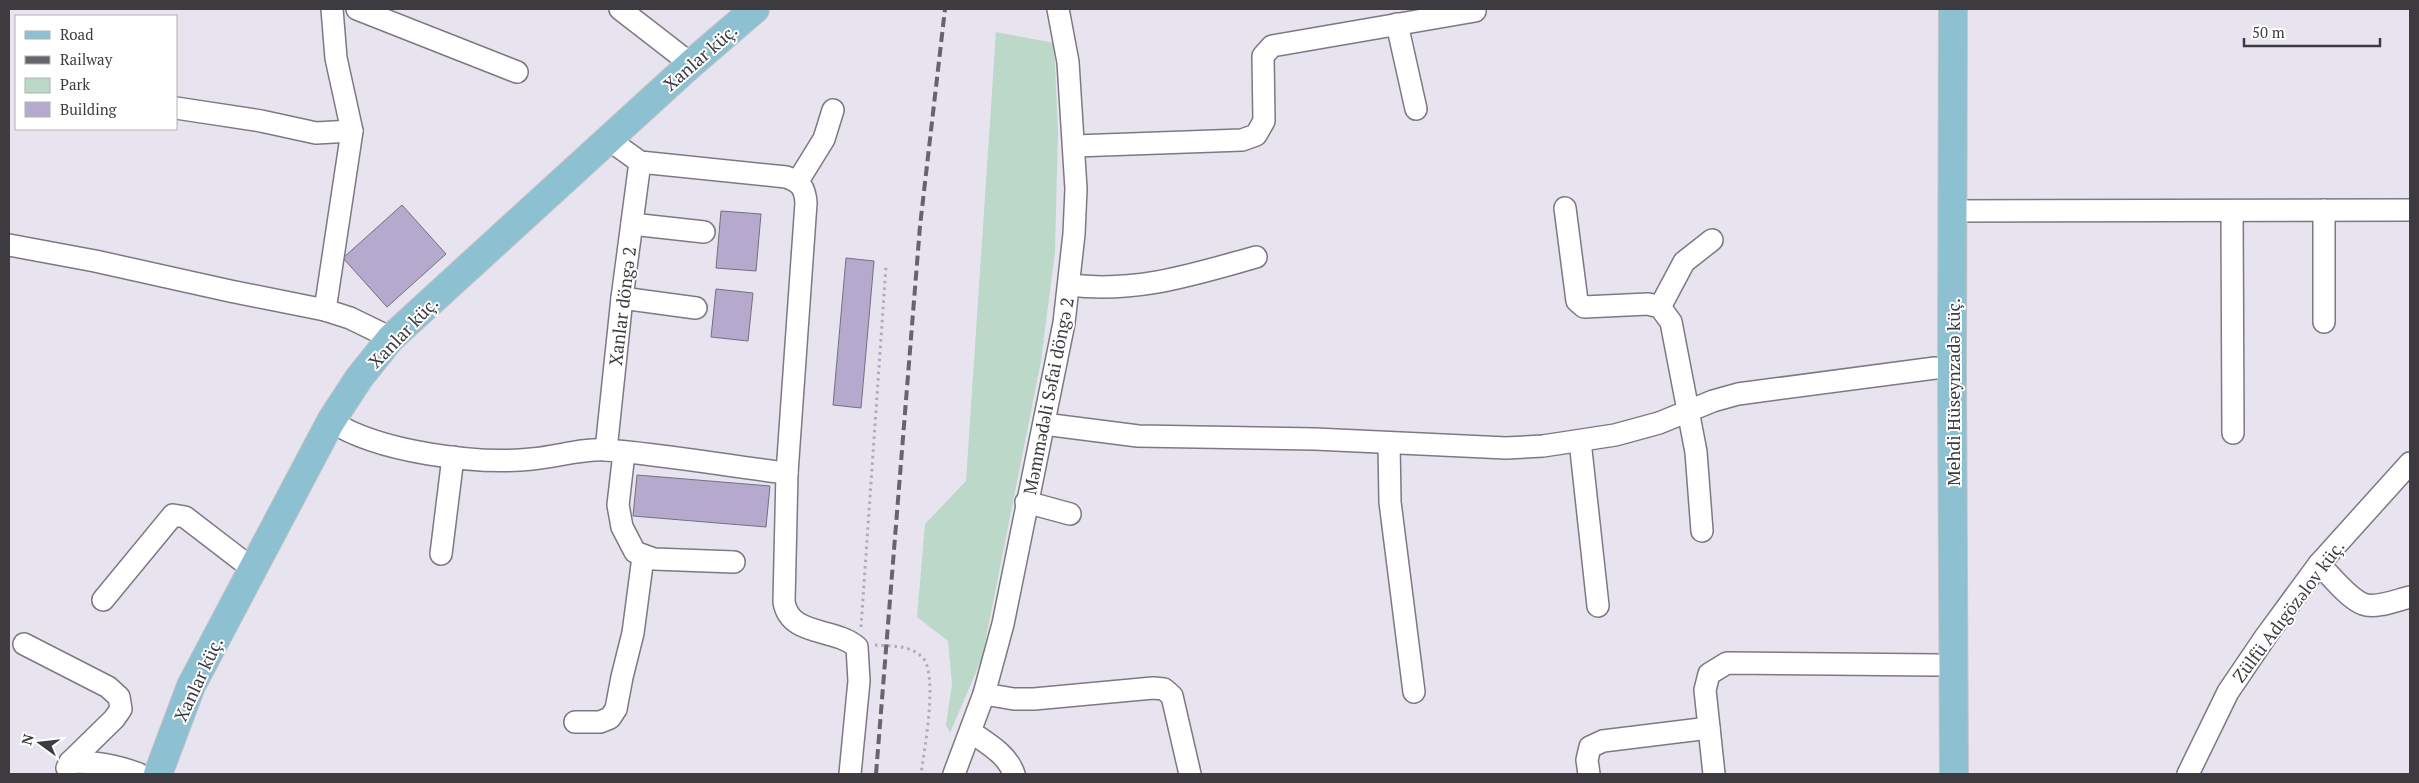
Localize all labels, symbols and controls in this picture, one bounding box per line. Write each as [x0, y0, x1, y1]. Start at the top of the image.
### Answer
legend [15, 15, 178, 130]
scale bar [2244, 15, 2380, 47]
street label: Xanlar küç. [658, 18, 742, 96]
text: 50 m [2252, 22, 2285, 42]
text: Road [60, 24, 93, 44]
text: Railway [60, 49, 113, 69]
text: Park [60, 74, 90, 94]
text: Building [60, 99, 118, 119]
street label: Xanlar döngə 2 [603, 245, 641, 367]
street label: Xanlar küç. [363, 291, 443, 373]
street label: Məmmədəli Səfai döngə 2 [1017, 295, 1079, 497]
street label: Mehdi Hüseynzadə küç. [1941, 298, 1965, 486]
street label: Zülfü Adıgözəlov küç. [2227, 535, 2349, 687]
street label: Xanlar küç. [168, 633, 228, 725]
north arrow [15, 718, 65, 768]
text: N [16, 732, 38, 747]

